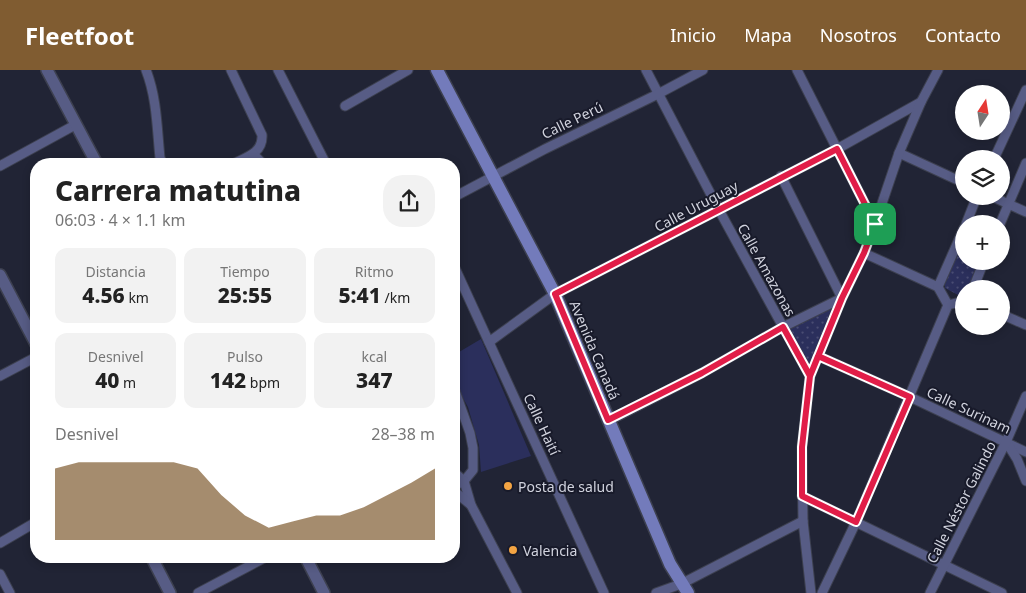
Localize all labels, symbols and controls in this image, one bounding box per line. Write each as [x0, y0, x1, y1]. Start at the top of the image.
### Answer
text: Fleetfoot [25, 19, 134, 52]
text: Inicio [670, 23, 716, 47]
text: Mapa [744, 23, 792, 47]
text: Nosotros [820, 23, 897, 47]
text: Contacto [925, 23, 1001, 47]
north arrow [955, 85, 1010, 140]
map controls [955, 85, 1010, 335]
street label: Calle Perú [538, 97, 606, 143]
button: layers [955, 150, 1010, 205]
text: Carrera matutina [55, 171, 301, 209]
button: share [383, 175, 435, 227]
street label: Calle Uruguay [651, 176, 742, 236]
pin [854, 203, 896, 245]
text: 06:03 · 4 × 1.1 km [55, 209, 185, 231]
icon: arrive [861, 210, 889, 238]
button: + [955, 215, 1010, 270]
street label: Calle Amazonas [734, 220, 801, 320]
text: Distancia [86, 262, 146, 281]
text: Tiempo [220, 262, 270, 281]
text: Ritmo [355, 262, 394, 281]
button: − [955, 280, 1010, 335]
text: 4.56 [82, 281, 125, 309]
text: 25:55 [218, 281, 272, 309]
text: 5:41 [338, 281, 381, 309]
text: km [125, 288, 149, 307]
text: /km [381, 288, 410, 307]
street label: Avenida Canadá [566, 298, 624, 402]
text: Desnivel [88, 347, 144, 366]
text: Pulso [227, 347, 263, 366]
text: kcal [361, 347, 387, 366]
text: 40 [95, 366, 119, 394]
text: 142 [210, 366, 246, 394]
text: 347 [356, 366, 393, 394]
text: m [119, 373, 136, 392]
text: bpm [246, 373, 280, 392]
street label: Calle Surinam [924, 382, 1014, 438]
street label: Calle Haití [519, 390, 565, 458]
text: Desnivel [55, 423, 119, 445]
text: 28–38 m [371, 423, 435, 445]
street label: Calle Néstor Galindo [922, 438, 1000, 566]
place label: Posta de salud [518, 477, 614, 496]
marker: Posta de salud [502, 480, 514, 492]
place label: Valencia [523, 541, 577, 560]
marker: Valencia [507, 544, 519, 556]

